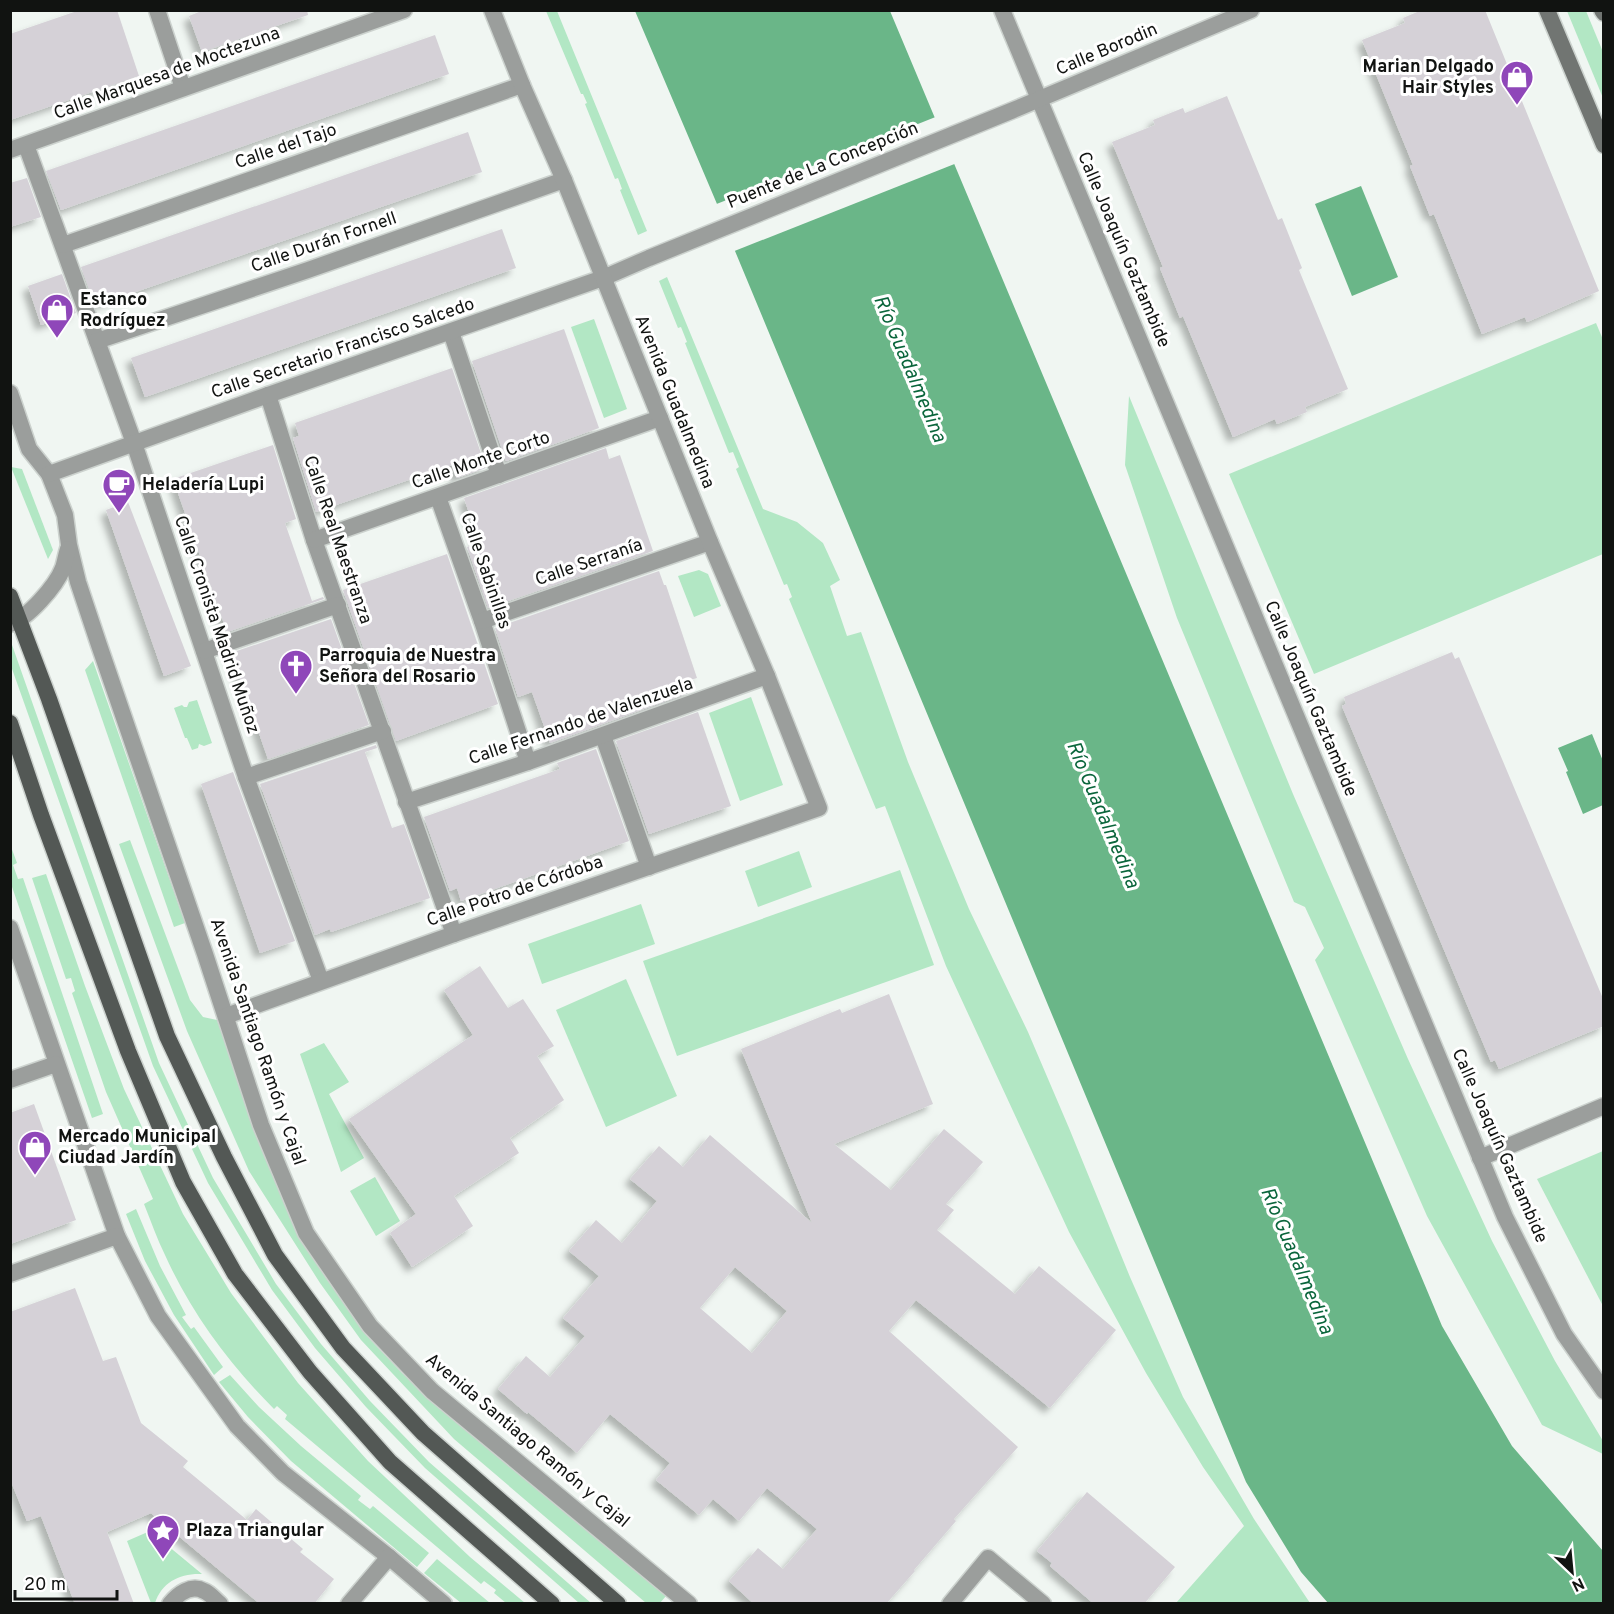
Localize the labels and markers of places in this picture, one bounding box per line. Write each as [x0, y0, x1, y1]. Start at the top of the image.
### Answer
place label: Marian Delgado Hair Styles [1363, 56, 1494, 100]
shop icon: Marian Delgado Hair Styles [1499, 59, 1535, 106]
place label: Estanco Rodríguez [80, 289, 166, 333]
shop icon: Estanco Rodríguez [39, 292, 75, 339]
cafe icon: Heladería Lupi [101, 467, 137, 514]
place label: Heladería Lupi [142, 474, 264, 497]
place label: Parroquia de Nuestra Señora del Rosario [319, 645, 496, 689]
church icon: Parroquia de Nuestra Señora del Rosario [278, 648, 314, 695]
place label: Mercado Municipal Ciudad Jardín [58, 1126, 216, 1170]
shop icon: Mercado Municipal Ciudad Jardín [17, 1129, 53, 1176]
place icon: Plaza Triangular [145, 1513, 181, 1560]
place label: Plaza Triangular [186, 1520, 325, 1543]

